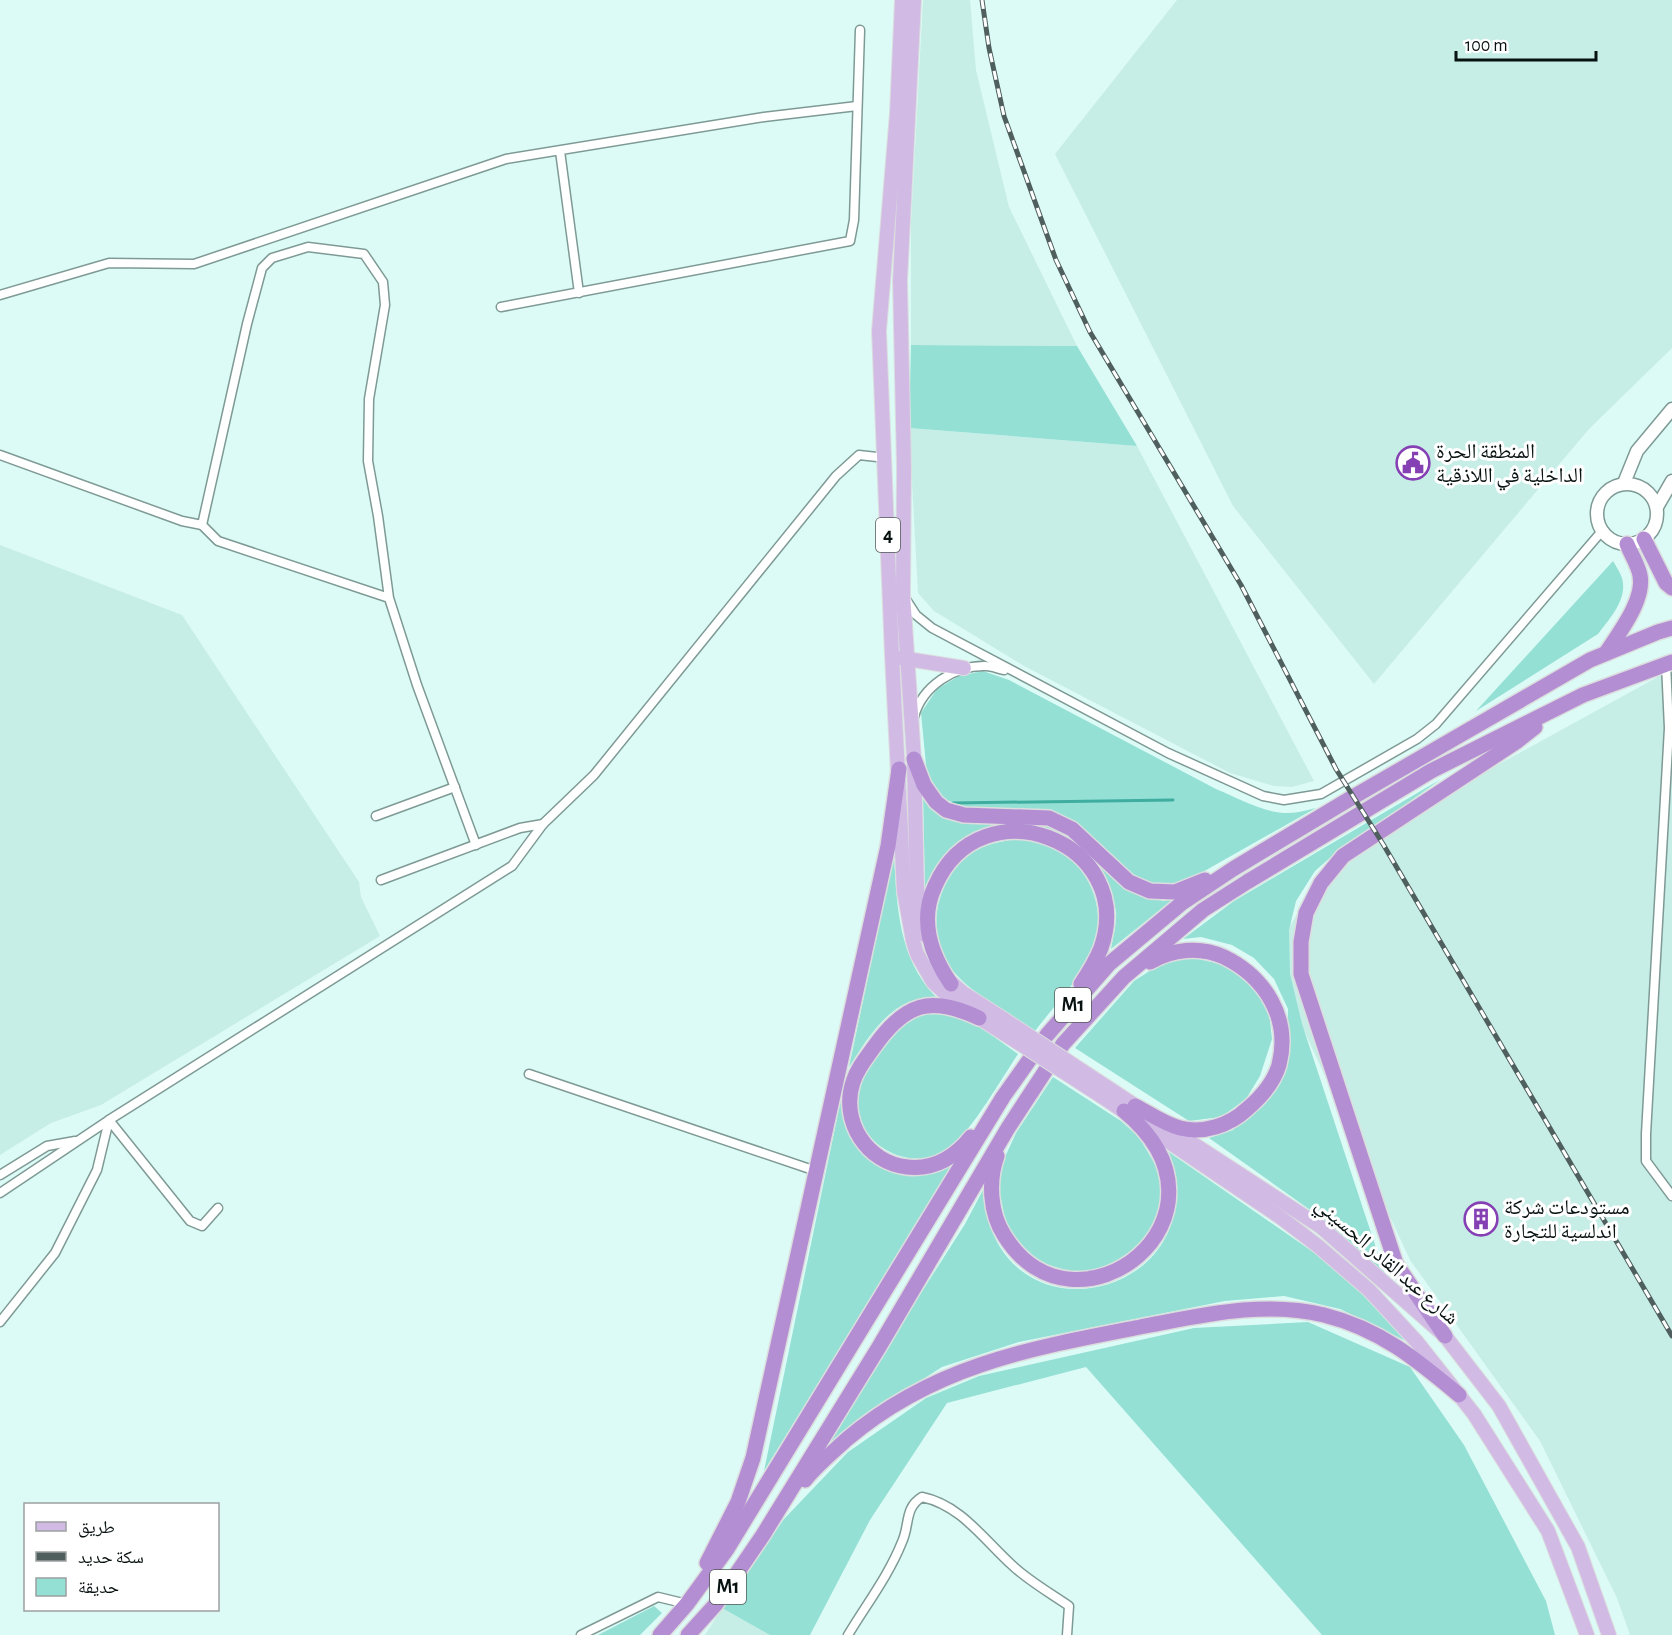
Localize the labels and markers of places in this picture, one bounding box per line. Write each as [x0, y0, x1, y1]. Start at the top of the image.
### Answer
place label: المنطقة الحرة الداخلية في اللاذقية [1436, 441, 1583, 491]
public building icon: المنطقة الحرة الداخلية في اللاذقية [1395, 445, 1431, 481]
place label: مستودعات شركة اندلسية للتجارة [1504, 1197, 1630, 1242]
building icon: مستودعات شركة اندلسية للتجارة [1463, 1201, 1499, 1237]

